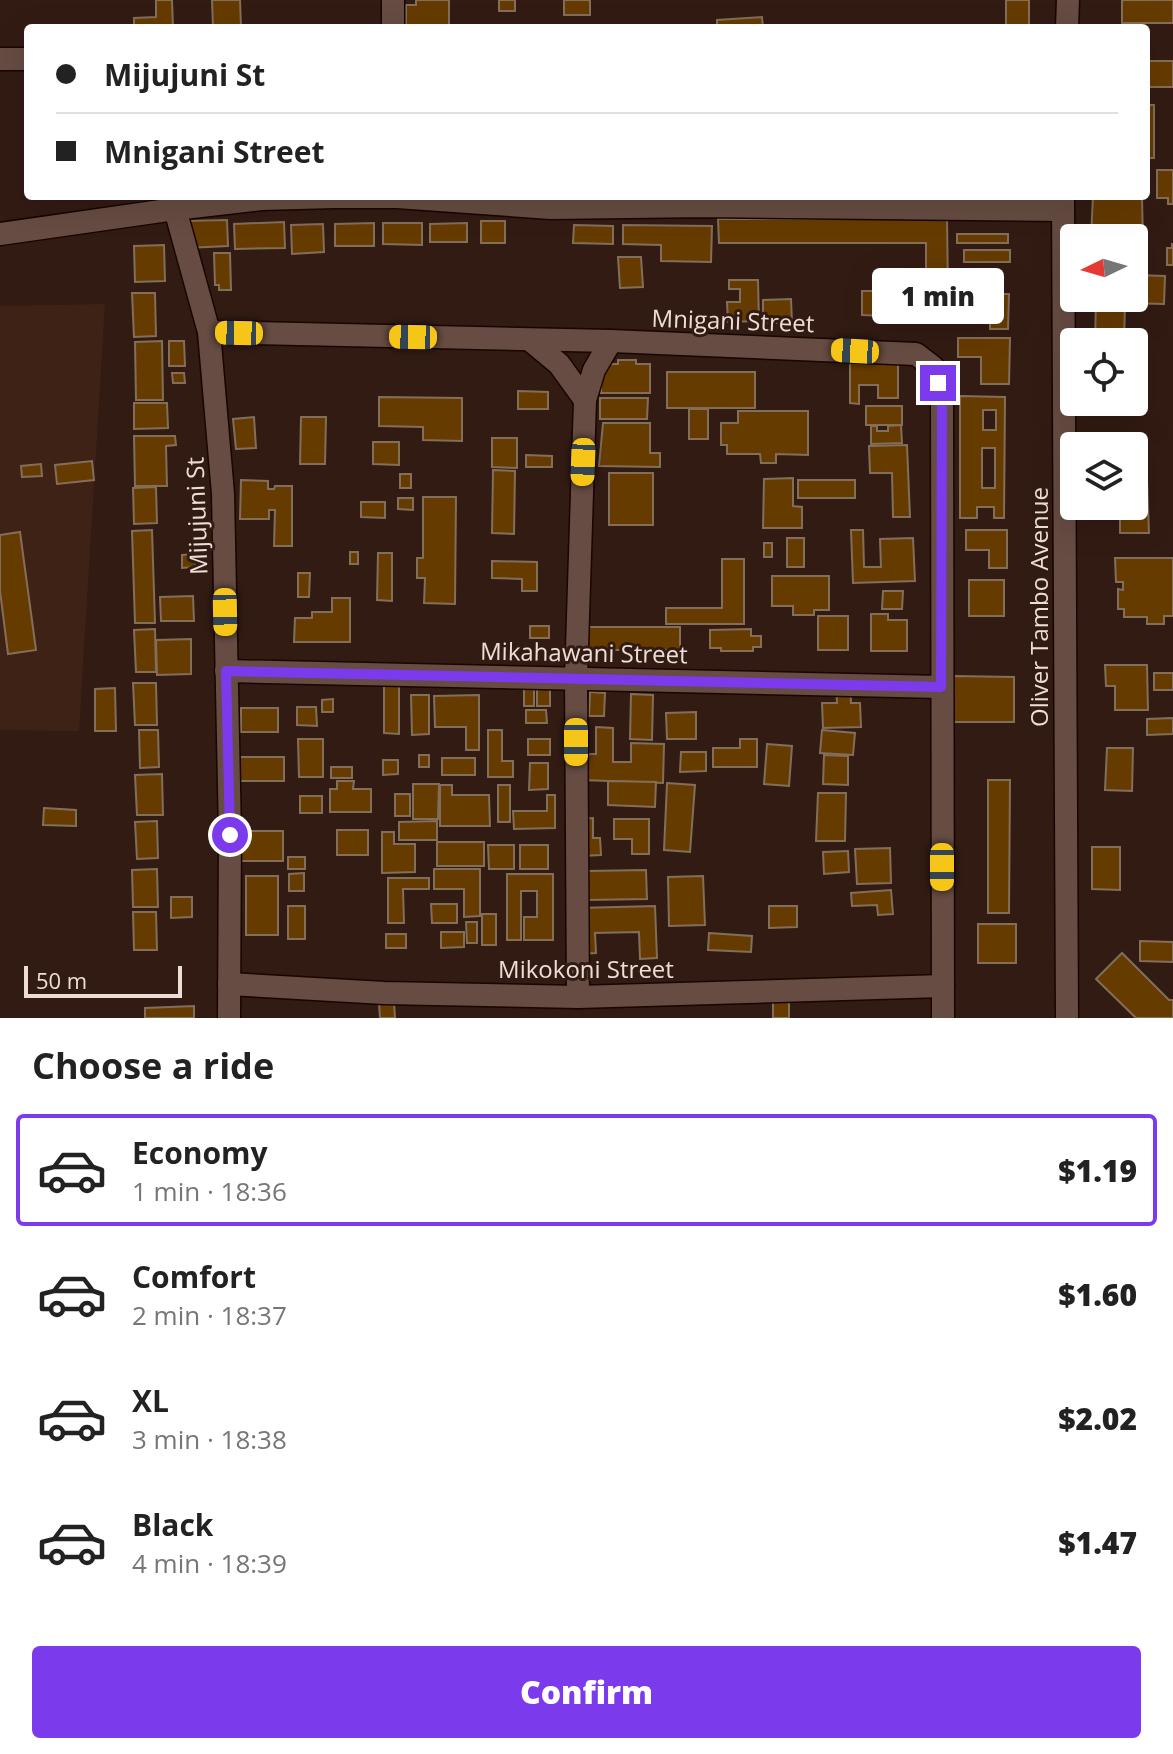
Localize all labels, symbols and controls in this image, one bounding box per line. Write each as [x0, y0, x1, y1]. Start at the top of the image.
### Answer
text: Mijujuni St [104, 54, 265, 95]
text: Mnigani Street [104, 131, 325, 172]
north arrow [1060, 224, 1148, 312]
map controls [1060, 224, 1148, 520]
callout: 1 min [872, 267, 1004, 323]
text: 1 min [901, 278, 975, 314]
street label: Mnigani Street [651, 301, 815, 339]
car [215, 321, 263, 345]
car [389, 325, 437, 349]
button: locate [1060, 328, 1148, 416]
car [830, 338, 880, 364]
route end [920, 365, 956, 401]
button: layers [1060, 432, 1148, 520]
car [570, 438, 596, 486]
street label: Mijujuni St [177, 456, 215, 576]
street label: Oliver Tambo Avenue [1022, 487, 1055, 727]
car [213, 588, 237, 636]
street label: Mikahawani Street [480, 634, 688, 670]
car [564, 718, 588, 766]
route start [212, 817, 248, 853]
car [930, 843, 954, 891]
street label: Mikokoni Street [498, 952, 674, 985]
scale bar [24, 962, 182, 998]
text: 50 m [36, 965, 87, 995]
text: Choose a ride [32, 1041, 274, 1090]
text: Economy [132, 1132, 268, 1173]
icon: car [36, 1134, 108, 1206]
text: $1.19 [1058, 1150, 1137, 1191]
text: 1 min · 18:36 [132, 1173, 287, 1209]
text: Comfort [132, 1256, 256, 1297]
icon: car [36, 1258, 108, 1330]
text: $1.60 [1058, 1274, 1137, 1315]
text: 2 min · 18:37 [132, 1297, 287, 1333]
text: XL [132, 1380, 169, 1421]
icon: car [36, 1382, 108, 1454]
text: $2.02 [1058, 1398, 1137, 1439]
text: 3 min · 18:38 [132, 1421, 287, 1457]
text: Black [132, 1504, 213, 1545]
icon: car [36, 1506, 108, 1578]
text: $1.47 [1058, 1522, 1137, 1563]
text: 4 min · 18:39 [132, 1545, 287, 1581]
button: Confirm [32, 1646, 1141, 1738]

